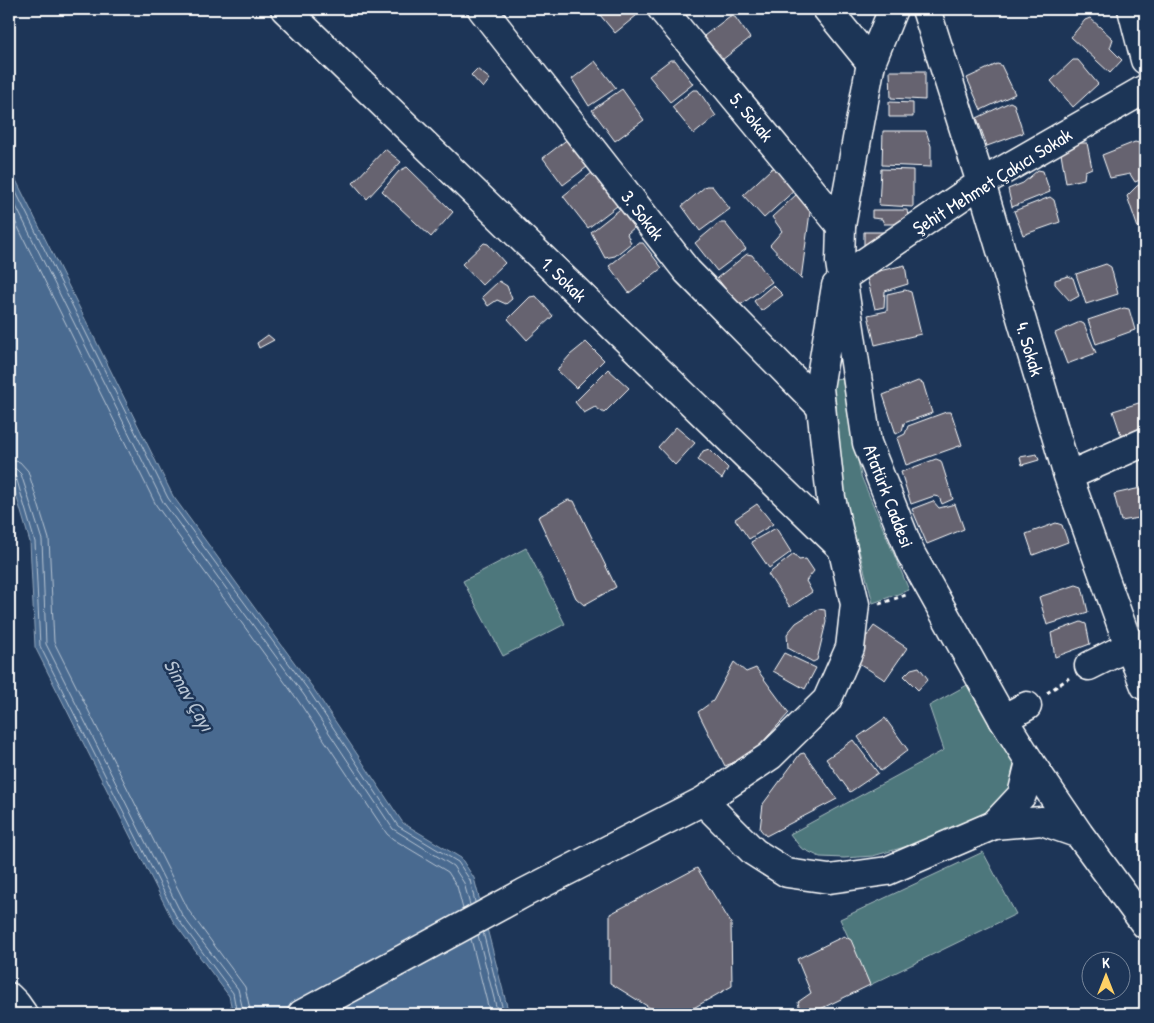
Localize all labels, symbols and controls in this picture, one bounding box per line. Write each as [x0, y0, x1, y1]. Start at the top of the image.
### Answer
street label: 5. Sokak [724, 87, 780, 147]
street label: Şehit Mehmet Çakıcı Sokak [907, 121, 1077, 241]
street label: 3. Sokak [615, 185, 671, 245]
street label: 1. Sokak [535, 251, 593, 308]
street label: 4. Sokak [1010, 319, 1051, 379]
street label: Atatürk Caddesi [857, 441, 921, 551]
water label: Simav Çayı [157, 654, 222, 738]
north arrow [1082, 950, 1132, 1000]
text: K [1102, 953, 1110, 972]

